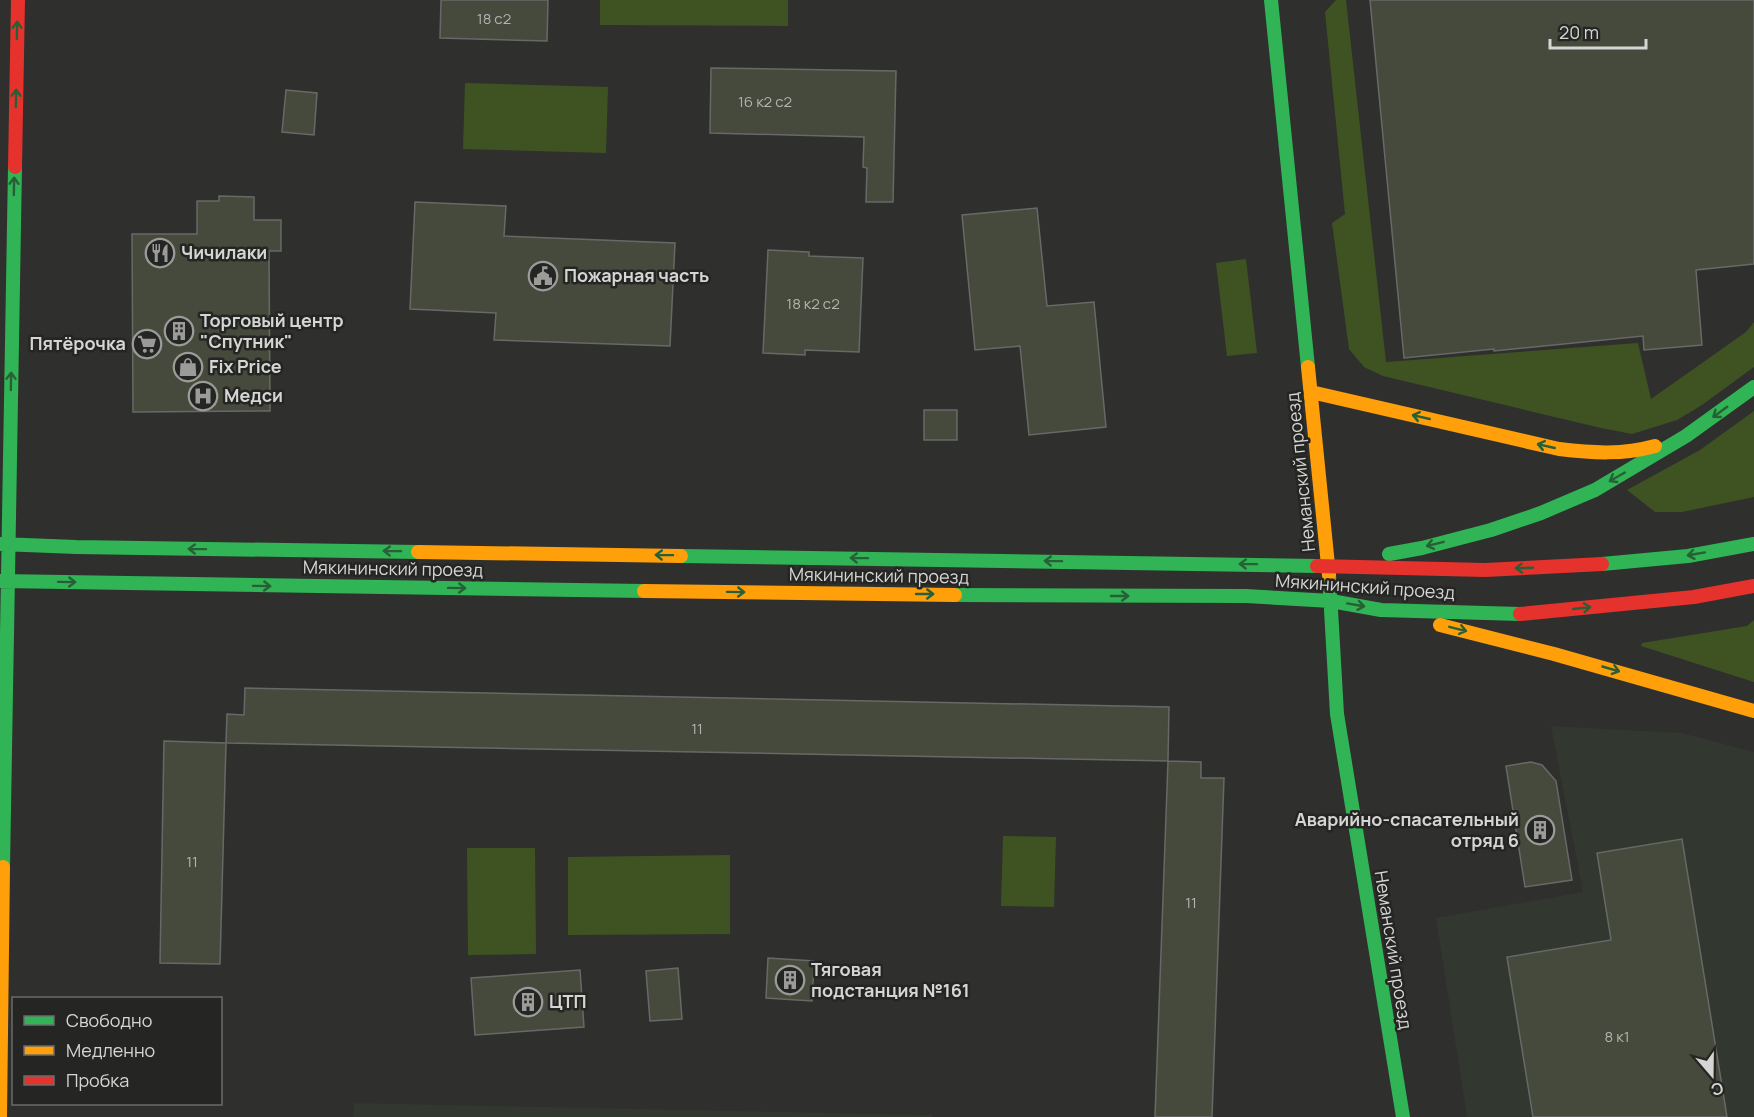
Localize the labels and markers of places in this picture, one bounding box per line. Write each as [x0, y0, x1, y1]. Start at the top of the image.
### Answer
restaurant icon: Чичилаки [144, 237, 176, 269]
place label: Чичилаки [181, 240, 267, 264]
public building icon: Пожарная часть [527, 260, 559, 292]
place label: Пожарная часть [564, 263, 709, 287]
place label: Торговый центр "Спутник" [200, 308, 344, 353]
building icon: Торговый центр "Спутник" [163, 315, 195, 347]
supermarket icon: Пятёрочка [131, 328, 163, 360]
place label: Пятёрочка [29, 331, 126, 355]
shop icon: Fix Price [172, 351, 204, 383]
place label: Fix Price [209, 354, 282, 378]
hospital icon: Медси [187, 380, 219, 412]
place label: Медси [224, 383, 283, 407]
place label: Аварийно-спасательный отряд 6 [1295, 807, 1519, 852]
building icon: Аварийно-спасательный отряд 6 [1524, 814, 1556, 846]
place label: Тяговая подстанция №161 [811, 957, 970, 1002]
building icon: Тяговая подстанция №161 [774, 964, 806, 996]
building icon: ЦТП [512, 986, 544, 1018]
place label: ЦТП [549, 989, 586, 1013]

